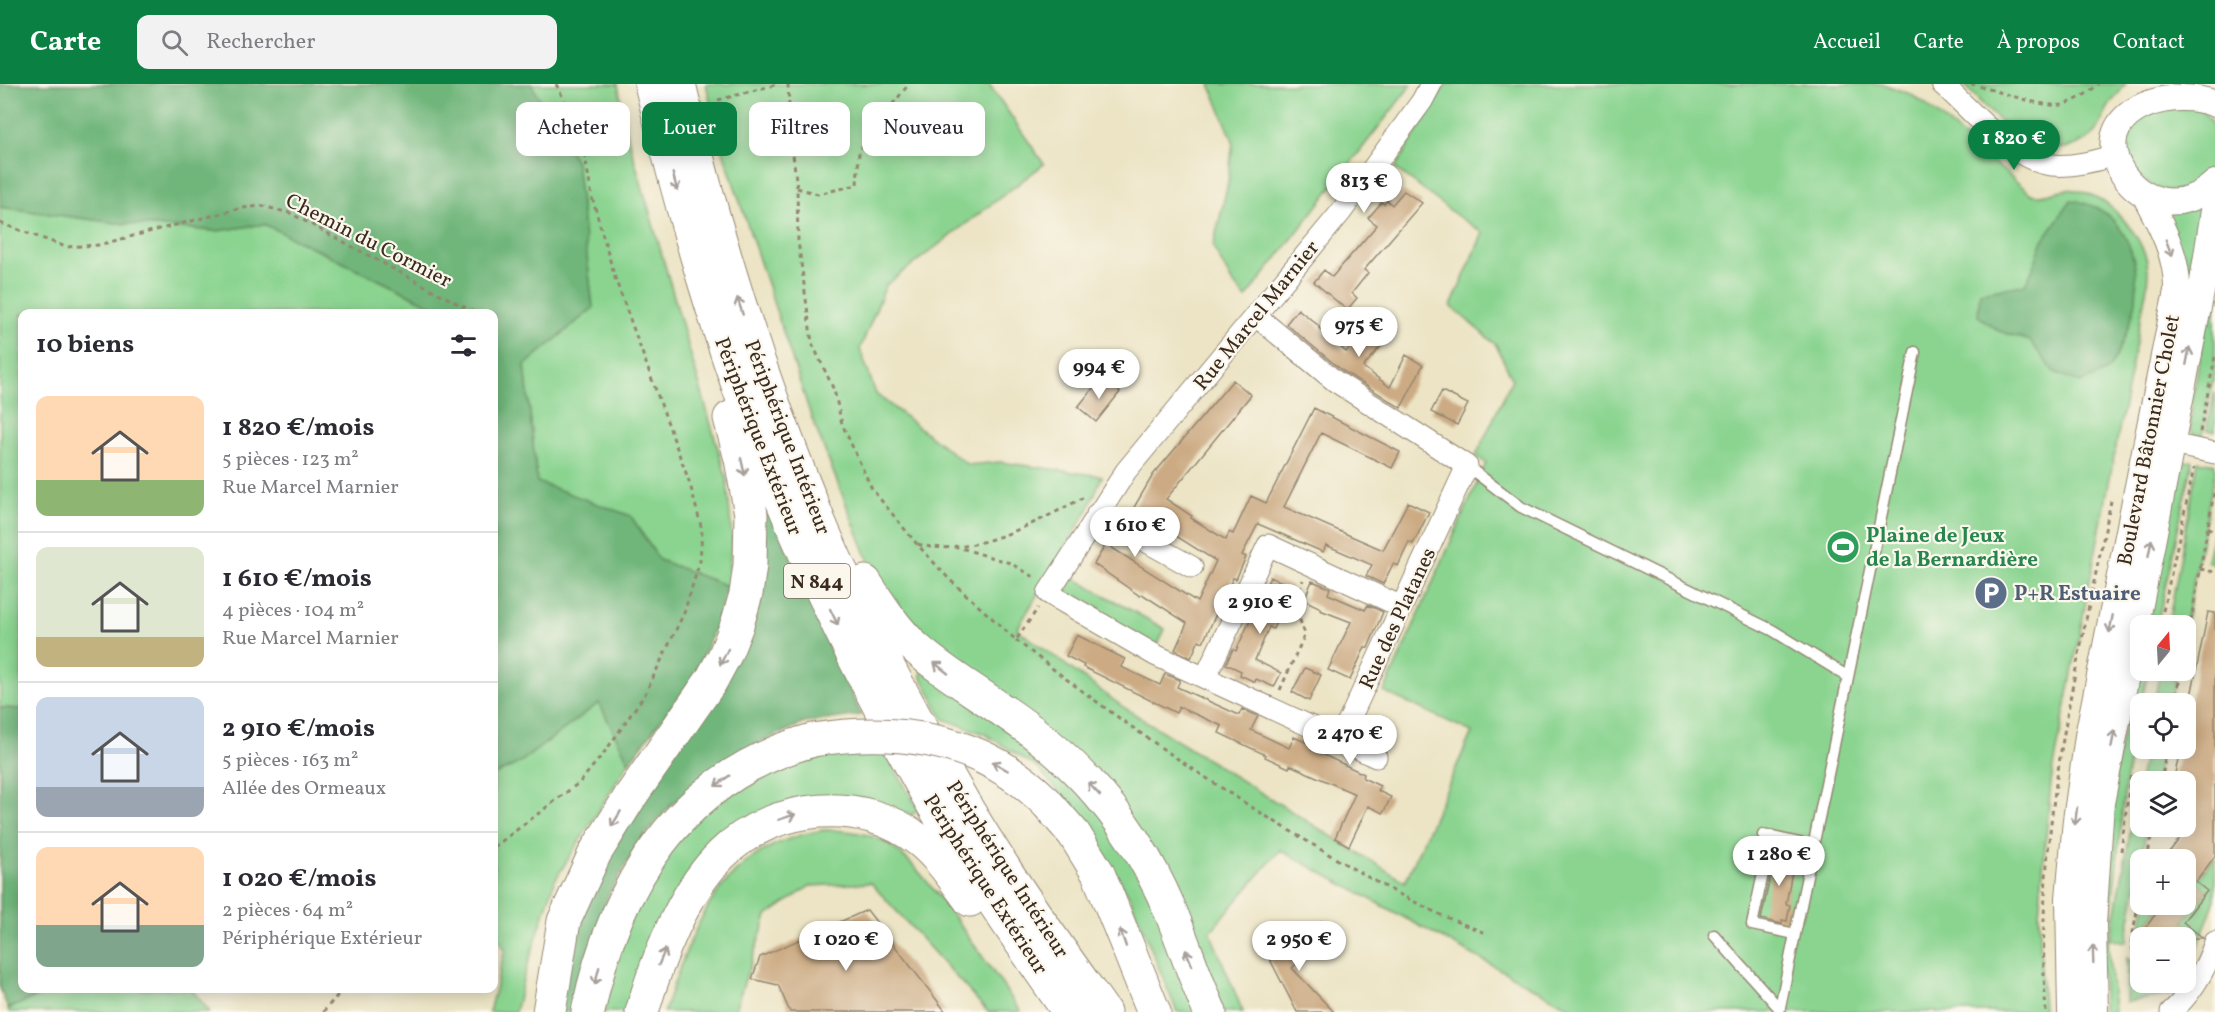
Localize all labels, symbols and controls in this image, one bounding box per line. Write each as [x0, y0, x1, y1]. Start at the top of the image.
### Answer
search box [137, 15, 557, 69]
text: Carte [30, 23, 101, 62]
icon: search [158, 26, 191, 59]
text: Rechercher [206, 27, 315, 58]
text: Accueil [1813, 28, 1881, 57]
text: Carte [1914, 28, 1964, 57]
text: À propos [1997, 28, 2080, 57]
text: Contact [2113, 28, 2185, 57]
chip: Acheter [516, 102, 630, 156]
chip: Louer [642, 102, 737, 156]
chip: Filtres [749, 102, 850, 156]
chip: Nouveau [862, 102, 985, 156]
pin: 1 820 € [1959, 120, 2069, 171]
text: 1 820 € [1982, 125, 2046, 153]
pin: 813 € [1322, 163, 1406, 214]
text: 813 € [1340, 168, 1388, 196]
one-way arrow [670, 172, 682, 191]
street label: Chemin du Cormier [280, 187, 457, 296]
street label: Rue Marcel Marnier [1188, 235, 1327, 397]
one-way arrow [2165, 238, 2176, 256]
one-way arrow [733, 297, 744, 316]
pin: 975 € [1317, 307, 1401, 358]
text: 975 € [1335, 312, 1383, 340]
street label: Boulevard Bâtonnier Cholet [2111, 312, 2188, 568]
text: 10 biens [36, 327, 134, 363]
icon: filters [447, 329, 480, 362]
street label: Périphérique Extérieur [706, 333, 809, 540]
street label: Périphérique Intérieur [736, 336, 837, 539]
one-way arrow [2183, 347, 2194, 367]
pin: 994 € [1057, 349, 1141, 400]
text: 994 € [1073, 354, 1125, 382]
text: 1 820 €/mois [222, 410, 374, 446]
icon: home [84, 420, 156, 492]
text: 5 pièces · 123 m² [222, 446, 359, 474]
one-way arrow [737, 457, 749, 476]
text: Rue Marcel Marnier [222, 474, 399, 502]
pin: 1 610 € [1080, 507, 1190, 558]
text: 1 610 € [1104, 512, 1166, 540]
place label: Plaine de Jeux de la Bernardière [1866, 522, 2038, 575]
sports icon: Plaine de Jeux de la Bernardière [1825, 529, 1861, 565]
one-way arrow [2145, 538, 2156, 558]
street label: Rue des Platanes [1353, 543, 1444, 694]
text: 1 610 €/mois [222, 561, 372, 597]
road number: N 844 [784, 564, 850, 598]
icon: home [84, 571, 156, 643]
parking icon: P+R Estuaire [1973, 575, 2009, 611]
place label: P+R Estuaire [2014, 580, 2141, 609]
pin: 2 910 € [1205, 584, 1315, 635]
text: 2 910 € [1228, 589, 1292, 617]
text: 4 pièces · 104 m² [222, 597, 364, 625]
one-way arrow [829, 608, 841, 626]
one-way arrow [2104, 614, 2116, 633]
north arrow [2130, 615, 2196, 681]
map controls [2130, 615, 2196, 993]
text: Rue Marcel Marnier [222, 625, 399, 653]
one-way arrow [717, 647, 729, 665]
one-way arrow [934, 662, 950, 675]
button: locate [2130, 693, 2196, 759]
text: 2 910 €/mois [222, 711, 375, 747]
pin: 2 470 € [1295, 715, 1405, 766]
text: 2 470 € [1317, 720, 1383, 748]
icon: home [84, 721, 156, 793]
one-way arrow [2108, 730, 2119, 749]
text: 5 pièces · 163 m² [222, 747, 358, 775]
one-way arrow [992, 760, 1010, 771]
button: layers [2130, 771, 2196, 837]
text: Allée des Ormeaux [222, 775, 386, 803]
one-way arrow [715, 775, 731, 787]
street label: Périphérique Intérieur [938, 775, 1075, 964]
one-way arrow [1087, 781, 1101, 796]
street label: Périphérique Extérieur [915, 789, 1054, 981]
one-way arrow [2071, 805, 2082, 825]
one-way arrow [610, 810, 622, 827]
one-way arrow [777, 811, 796, 822]
pin: 1 280 € [1724, 836, 1834, 887]
text: 1 280 € [1747, 841, 1811, 869]
button: + [2130, 849, 2196, 915]
text: 1 020 €/mois [222, 861, 377, 897]
icon: home [84, 871, 156, 943]
text: 2 pièces · 64 m² [222, 897, 353, 925]
pin: 1 020 € [791, 921, 901, 972]
pin: 2 950 € [1244, 921, 1354, 972]
text: Périphérique Extérieur [222, 925, 422, 953]
text: 1 020 € [813, 926, 879, 954]
text: 2 950 € [1266, 926, 1332, 954]
button: − [2130, 927, 2196, 993]
one-way arrow [1117, 930, 1128, 948]
one-way arrow [2088, 944, 2099, 964]
one-way arrow [657, 948, 668, 967]
one-way arrow [1183, 949, 1194, 967]
one-way arrow [591, 967, 602, 986]

